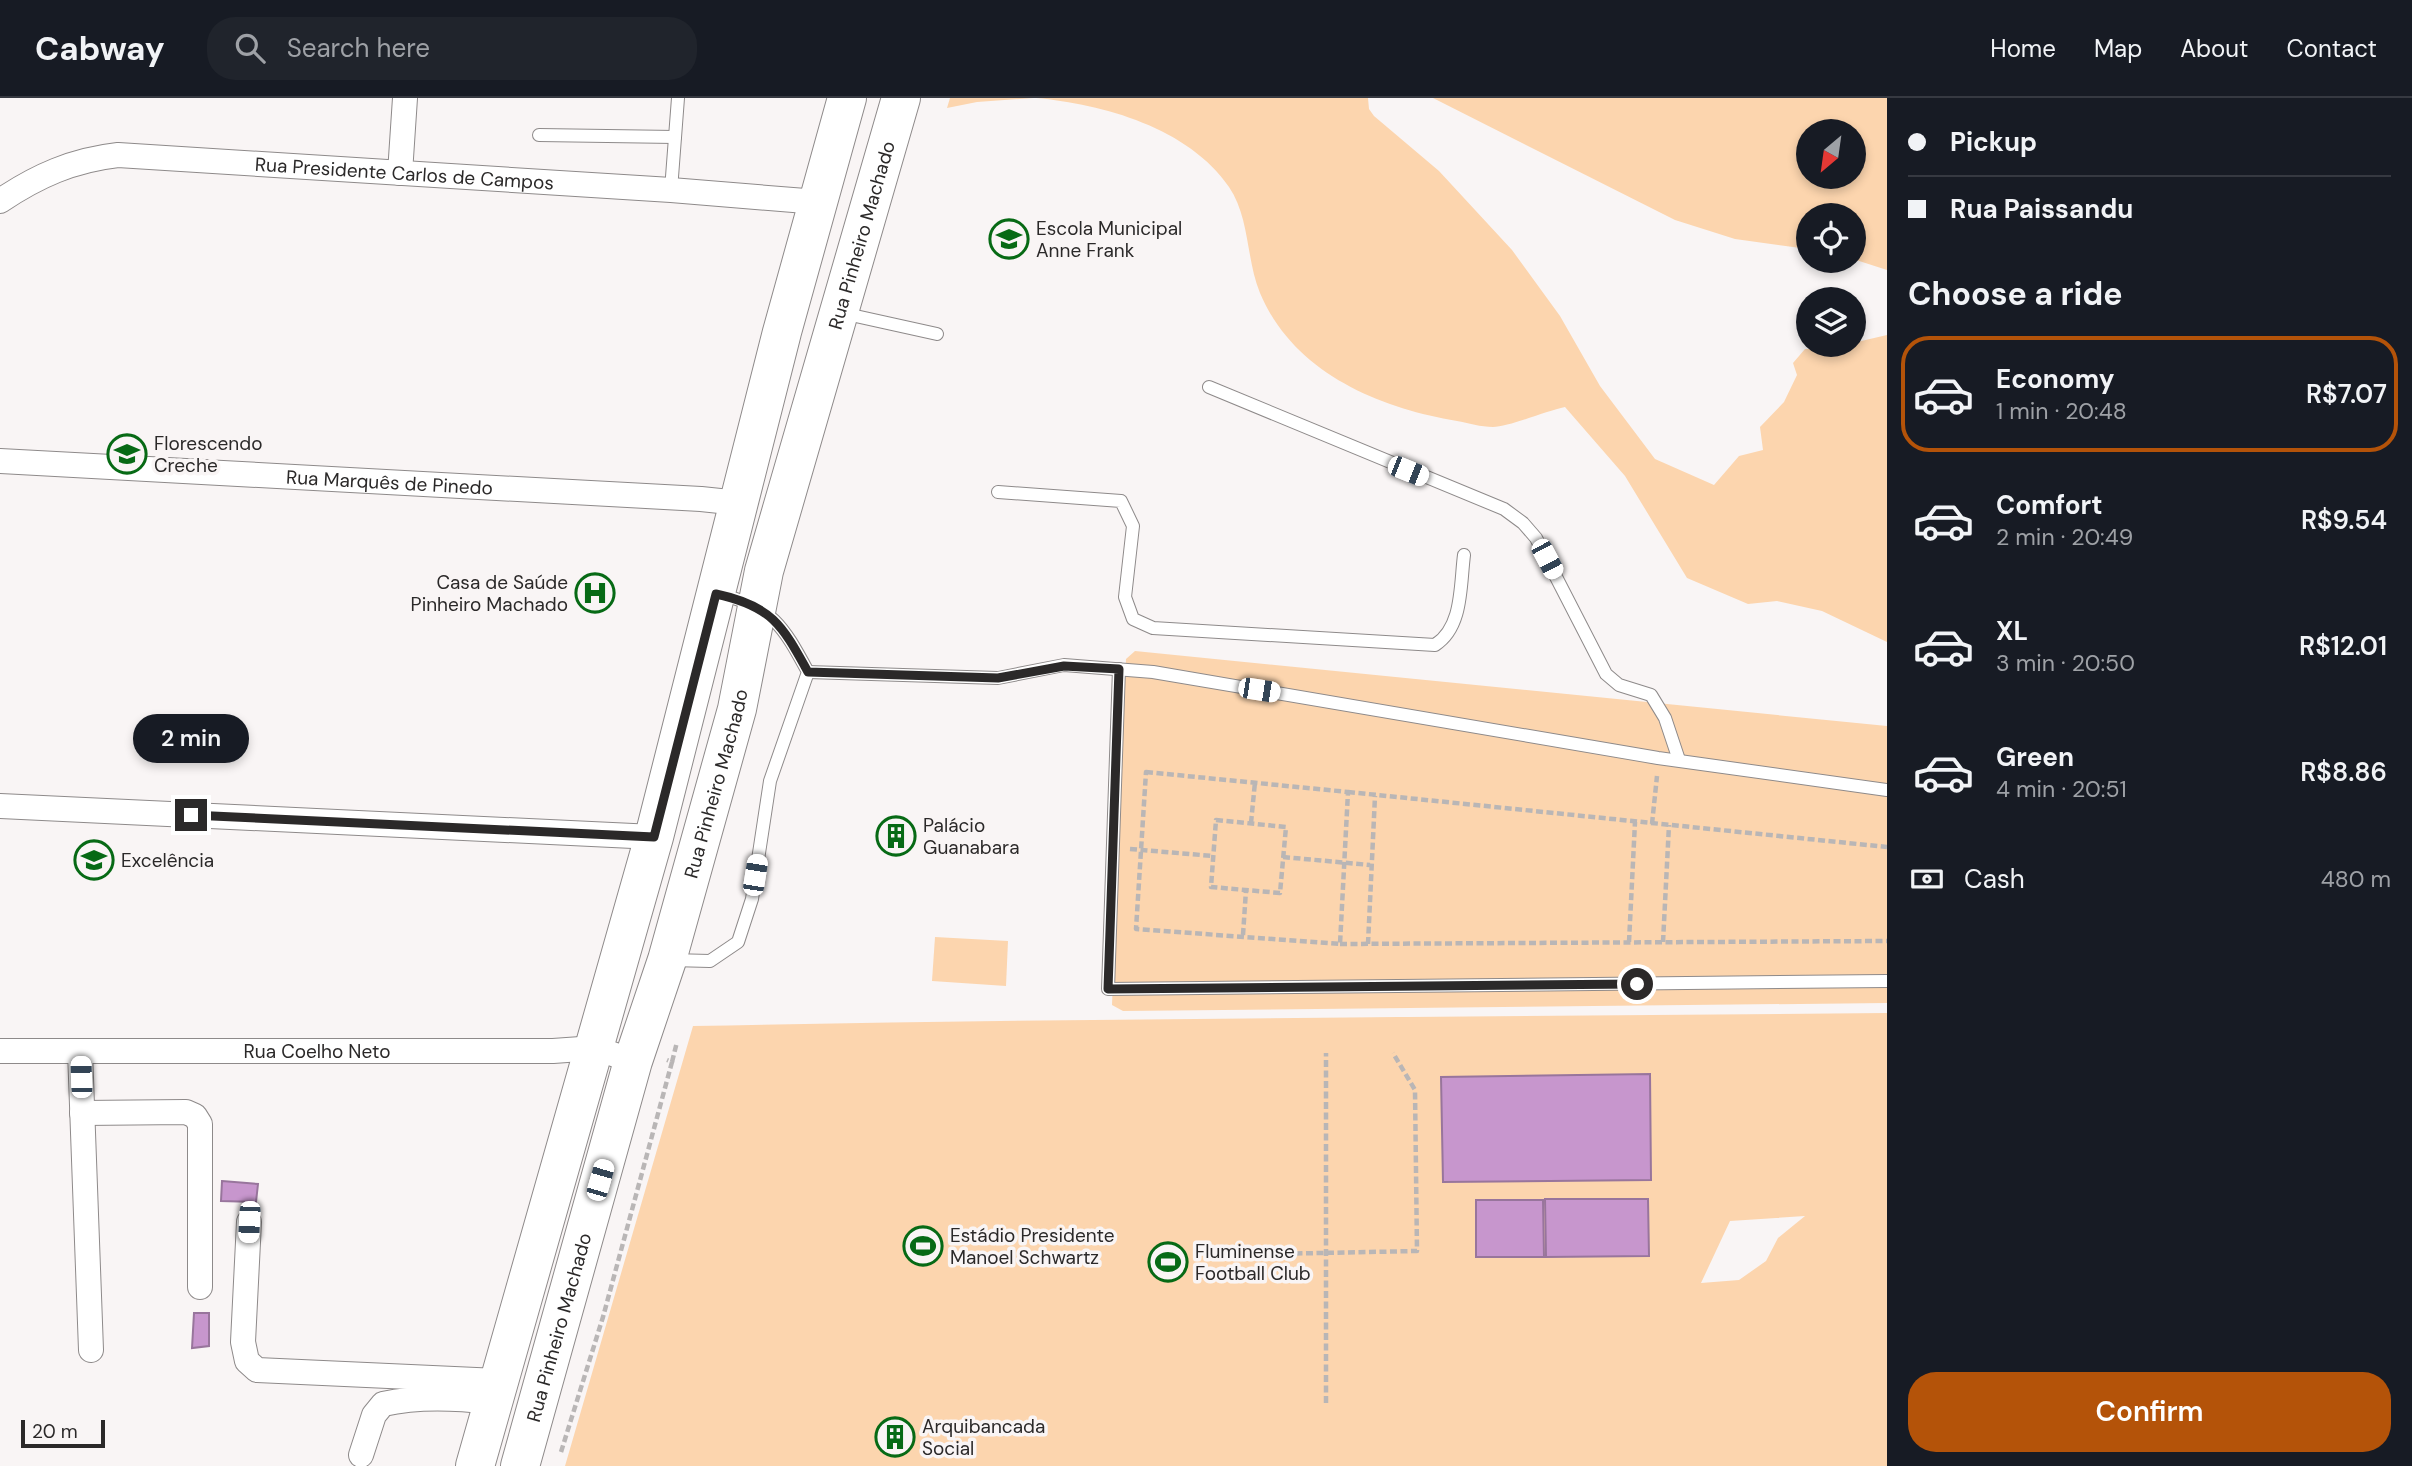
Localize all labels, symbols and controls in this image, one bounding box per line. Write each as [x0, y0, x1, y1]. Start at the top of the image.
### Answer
search box [207, 17, 697, 80]
text: Cabway [35, 27, 165, 70]
icon: search [231, 29, 269, 67]
text: Search here [287, 31, 430, 65]
text: Home [1990, 33, 2056, 64]
text: Map [2094, 33, 2142, 64]
text: About [2180, 33, 2249, 64]
text: Contact [2287, 33, 2377, 64]
north arrow [1796, 119, 1866, 189]
map controls [1796, 119, 1866, 357]
text: Pickup [1950, 125, 2037, 159]
street label: Rua Pinheiro Machado [822, 138, 900, 332]
street label: Rua Presidente Carlos de Campos [254, 151, 555, 195]
text: Rua Paissandu [1950, 192, 2133, 226]
button: locate [1796, 203, 1866, 273]
place label: Escola Municipal Anne Frank [1036, 216, 1182, 263]
school or university icon: Escola Municipal Anne Frank [988, 218, 1030, 260]
text: Choose a ride [1908, 273, 2123, 315]
button: layers [1796, 287, 1866, 357]
text: Economy [1996, 362, 2114, 396]
icon: car [1912, 363, 1975, 426]
text: R$7.07 [2306, 377, 2387, 411]
text: 1 min · 20:48 [1996, 396, 2127, 426]
place label: Florescendo Creche [154, 431, 262, 478]
school or university icon: Florescendo Creche [106, 433, 148, 475]
car [1385, 453, 1432, 489]
street label: Rua Marquês de Pinedo [285, 464, 493, 500]
text: Comfort [1996, 488, 2102, 522]
icon: car [1912, 489, 1975, 552]
text: R$9.54 [2301, 503, 2387, 537]
text: 2 min · 20:49 [1996, 522, 2133, 552]
car [1528, 536, 1567, 582]
place label: Casa de Saúde Pinheiro Machado [411, 570, 568, 617]
hospital icon: Casa de Saúde Pinheiro Machado [574, 572, 616, 614]
text: XL [1996, 614, 2028, 648]
icon: car [1912, 615, 1975, 678]
text: R$12.01 [2299, 629, 2387, 663]
text: 3 min · 20:50 [1996, 648, 2135, 678]
car [1237, 676, 1282, 704]
street label: Rua Pinheiro Machado [678, 687, 753, 881]
callout: 2 min [133, 714, 249, 762]
text: 2 min [161, 723, 221, 753]
text: Green [1996, 740, 2074, 774]
icon: car [1912, 741, 1975, 804]
text: R$8.86 [2300, 755, 2387, 789]
text: 4 min · 20:51 [1996, 774, 2127, 804]
route end [175, 799, 207, 831]
place label: Palácio Guanabara [923, 813, 1019, 860]
building icon: Palácio Guanabara [875, 815, 917, 857]
school or university icon: Excelência [73, 839, 115, 881]
place label: Excelência [121, 848, 214, 873]
car [742, 853, 769, 897]
icon: cash [1908, 860, 1946, 898]
text: Cash [1964, 862, 2025, 896]
text: 480 m [2321, 864, 2391, 894]
route start [1621, 968, 1653, 1000]
street label: Rua Coelho Neto [244, 1039, 390, 1064]
car [70, 1056, 93, 1098]
car [585, 1157, 616, 1203]
car [238, 1200, 261, 1244]
place label: Estádio Presidente Manoel Schwartz [950, 1223, 1115, 1270]
sports icon: Estádio Presidente Manoel Schwartz [902, 1225, 944, 1267]
street label: Rua Pinheiro Machado [520, 1230, 597, 1425]
place label: Fluminense Football Club [1195, 1239, 1311, 1286]
sports icon: Fluminense Football Club [1147, 1241, 1189, 1283]
button: Confirm [1908, 1372, 2391, 1452]
place label: Arquibancada Social [922, 1414, 1045, 1461]
building icon: Arquibancada Social [874, 1416, 916, 1458]
scale bar [21, 1417, 105, 1449]
text: 20 m [32, 1419, 78, 1444]

